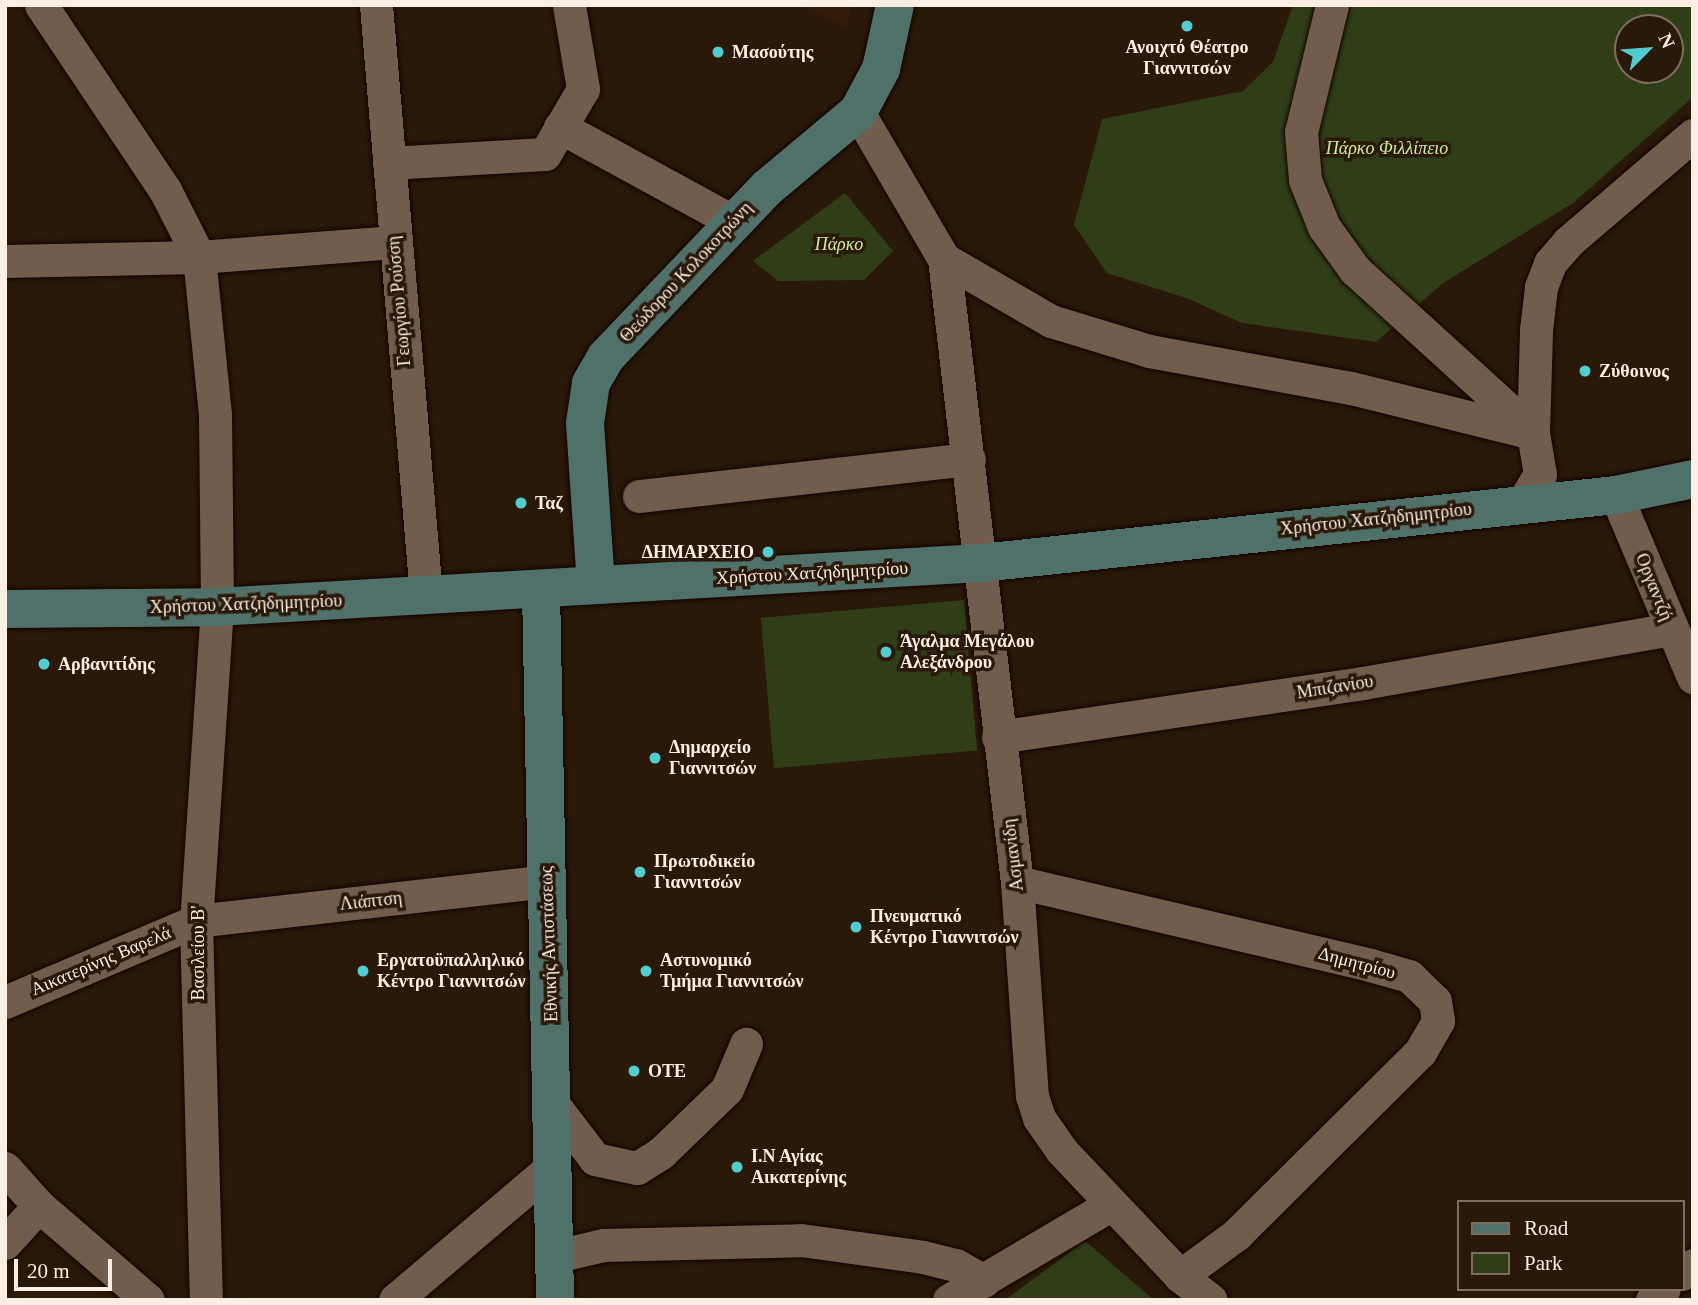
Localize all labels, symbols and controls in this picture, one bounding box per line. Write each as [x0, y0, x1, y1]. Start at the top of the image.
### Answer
north arrow [1614, 14, 1684, 84]
marker: Ανοιχτό Θέατρο Γιαννιτσών [1179, 18, 1195, 34]
text: N [1654, 30, 1679, 51]
place label: Ανοιχτό Θέατρο Γιαννιτσών [1125, 37, 1249, 80]
place label: Μασούτης [732, 41, 813, 63]
marker: Μασούτης [710, 44, 726, 60]
park label: Πάρκο Φιλλίπειο [1326, 137, 1448, 159]
street label: Θεώδορου Κολοκοτρώνη [615, 197, 757, 347]
park label: Πάρκο [815, 233, 863, 255]
street label: Γεωργίου Ρούσση [383, 235, 415, 367]
place label: Ζύθοινος [1599, 360, 1669, 382]
marker: Ζύθοινος [1577, 363, 1593, 379]
place label: Ταζ [535, 492, 563, 514]
marker: Ταζ [513, 495, 529, 511]
street label: Χρήστου Χατζηδημητρίου [1279, 498, 1473, 540]
place label: ΔΗΜΑΡΧΕΙΟ [642, 541, 754, 563]
marker: ΔΗΜΑΡΧΕΙΟ [760, 544, 776, 560]
street label: Οργαντζή [1631, 550, 1677, 624]
street label: Χρήστου Χατζηδημητρίου [715, 557, 909, 589]
street label: Χρήστου Χατζηδημητρίου [149, 590, 343, 618]
place label: Άγαλμα Μεγάλου Αλεξάνδρου [900, 631, 1034, 674]
marker: Άγαλμα Μεγάλου Αλεξάνδρου [878, 644, 894, 660]
place label: Αρβανιτίδης [58, 653, 155, 675]
marker: Αρβανιτίδης [36, 656, 52, 672]
street label: Μπιζανίου [1295, 670, 1375, 704]
place label: Δημαρχείο Γιαννιτσών [669, 737, 756, 780]
marker: Δημαρχείο Γιαννιτσών [647, 750, 663, 766]
street label: Ασμανίδη [998, 818, 1028, 892]
place label: Πρωτοδικείο Γιαννιτσών [654, 851, 755, 894]
marker: Πρωτοδικείο Γιαννιτσών [632, 864, 648, 880]
street label: Εθνικής Αντιστάσεως [535, 865, 563, 1023]
street label: Λιάπτση [339, 887, 403, 915]
street label: Βασιλείου Β' [187, 906, 209, 1000]
place label: Πνευματικό Κέντρο Γιαννιτσών [870, 906, 1019, 948]
marker: Πνευματικό Κέντρο Γιαννιτσών [848, 919, 864, 935]
street label: Αικατερίνης Βαρελά [28, 922, 174, 1000]
street label: Δημητρίου [1316, 942, 1398, 984]
place label: Εργατοϋπαλληλικό Κέντρο Γιαννιτσών [377, 950, 526, 992]
place label: Αστυνομικό Τμήμα Γιαννιτσών [660, 950, 804, 992]
marker: Εργατοϋπαλληλικό Κέντρο Γιαννιτσών [355, 963, 371, 979]
marker: Αστυνομικό Τμήμα Γιαννιτσών [638, 963, 654, 979]
place label: ΟΤΕ [648, 1060, 686, 1082]
marker: ΟΤΕ [626, 1063, 642, 1079]
place label: Ι.Ν Αγίας Αικατερίνης [751, 1146, 846, 1188]
marker: Ι.Ν Αγίας Αικατερίνης [729, 1159, 745, 1175]
legend [1456, 1200, 1684, 1291]
text: Road [1524, 1216, 1568, 1240]
scale bar [18, 1246, 116, 1290]
text: Park [1524, 1251, 1563, 1275]
text: 20 m [27, 1259, 70, 1283]

